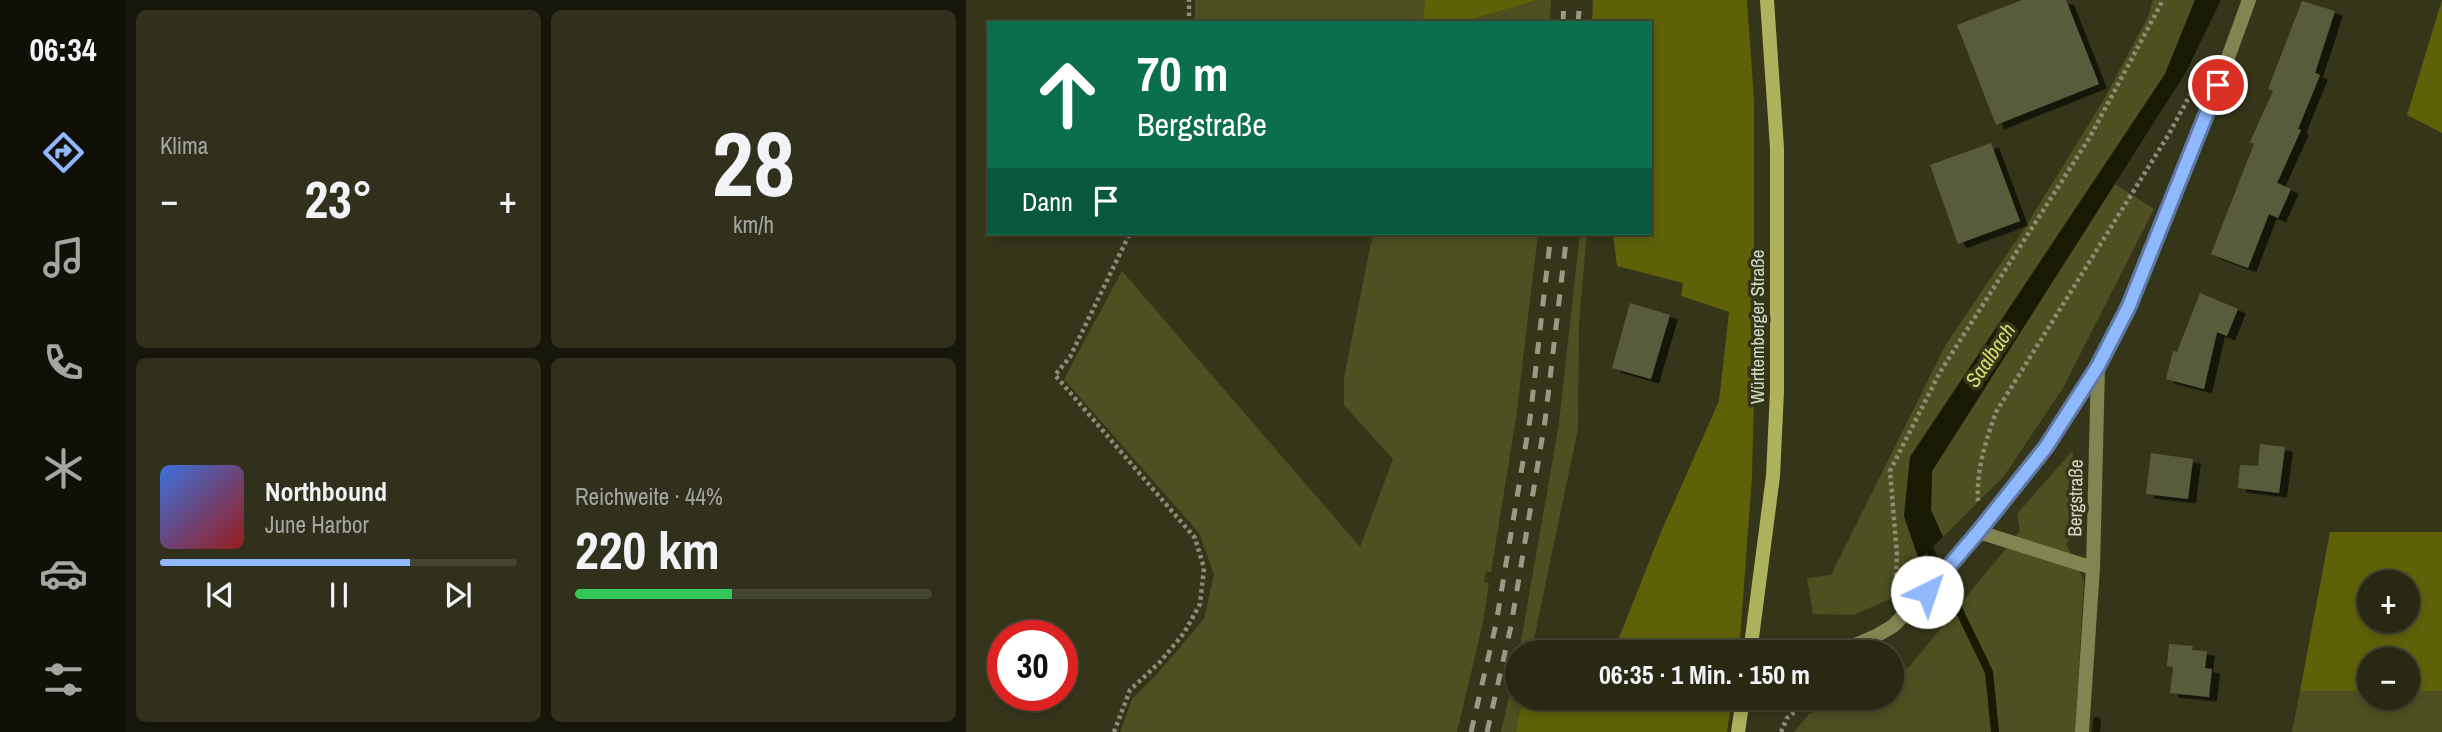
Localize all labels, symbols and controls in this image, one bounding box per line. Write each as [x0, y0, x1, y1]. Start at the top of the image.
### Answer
text: 06:34 [29, 28, 97, 71]
text: 70 m [1137, 40, 1229, 106]
icon: ahead [1022, 49, 1113, 140]
pin [2188, 55, 2248, 115]
icon: arrive [2199, 66, 2237, 104]
text: 28 [712, 102, 795, 224]
text: Bergstraße [1137, 103, 1267, 146]
icon: directions [39, 128, 88, 177]
text: Klima [160, 130, 208, 161]
text: 23° [304, 164, 373, 234]
text: − [160, 174, 178, 225]
text: + [499, 174, 517, 225]
icon: arrive [1087, 182, 1125, 220]
text: Dann [1022, 184, 1073, 219]
text: km/h [733, 209, 774, 240]
icon: music [39, 233, 88, 282]
street label: Württemberger Straße [1744, 250, 1770, 404]
water label: Saalbach [1958, 317, 2022, 393]
icon: phone [39, 338, 88, 387]
icon: climate [39, 444, 88, 493]
street label: Bergstraße [2061, 459, 2089, 537]
text: Northbound [265, 474, 387, 509]
text: Reichweite · 44% [575, 481, 723, 512]
text: June Harbor [265, 509, 369, 540]
text: 220 km [575, 515, 720, 585]
icon: car [39, 549, 88, 598]
position arrow [1890, 555, 1964, 629]
map controls [2357, 570, 2420, 710]
button: + [2357, 570, 2420, 633]
icon: previous [201, 576, 239, 614]
icon: pause [320, 576, 358, 614]
icon: next [439, 576, 477, 614]
speed limit sign: 30 [987, 620, 1078, 711]
button: − [2357, 647, 2420, 710]
icon: filters [39, 655, 88, 704]
text: 06:35 · 1 Min. · 150 m [1599, 657, 1810, 692]

